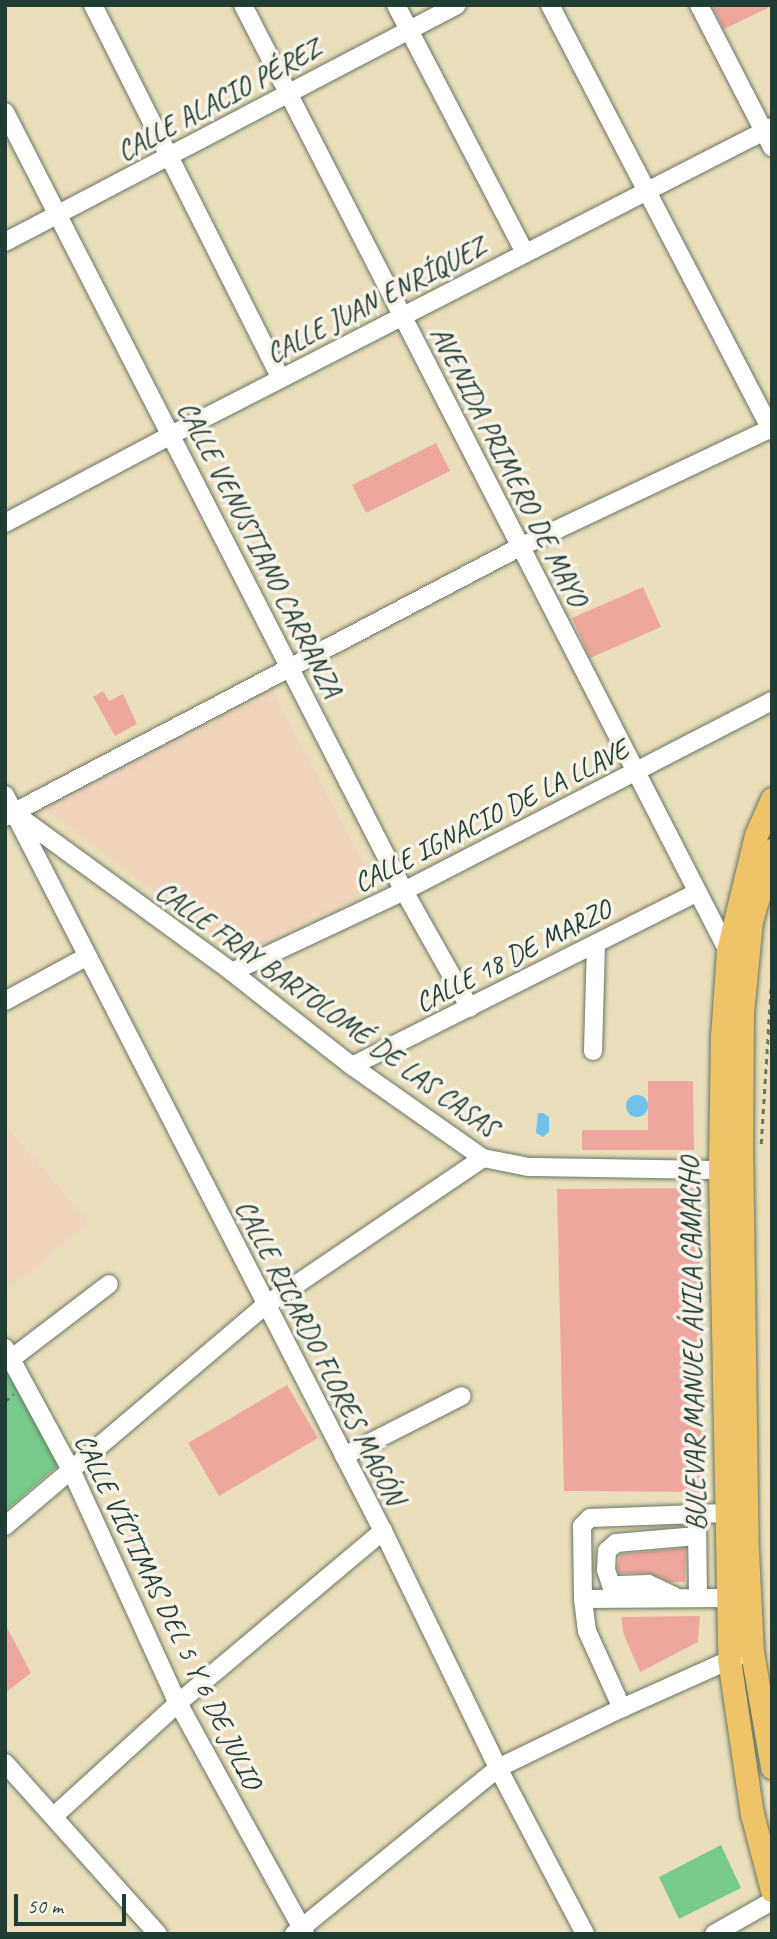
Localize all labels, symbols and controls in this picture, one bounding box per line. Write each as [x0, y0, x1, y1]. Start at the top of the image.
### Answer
street label: CALLE ALACIO PÉREZ [111, 32, 327, 168]
street label: CALLE JUAN ENRÍQUEZ [261, 230, 491, 370]
street label: AVENIDA PRIMERO DE MAYO [423, 320, 595, 612]
street label: CALLE VENUSTIANO CARRANZA [171, 396, 349, 702]
street label: CALLE IGNACIO DE LA LLAVE [348, 732, 634, 900]
street label: CALLE FRAY BARTOLOMÉ DE LAS CASAS [149, 873, 505, 1145]
street label: CALLE 18 DE MARZO [410, 892, 616, 1020]
street label: BULEVAR MANUEL ÁVILA CAMACHO [673, 1157, 713, 1531]
street label: CALLE RICARDO FLORES MAGÓN [228, 1194, 412, 1510]
street label: CALLE VÍCTIMAS DEL 5 Y 6 DE JULIO [67, 1428, 269, 1794]
scale bar [18, 1880, 130, 1924]
text: 50 m [27, 1893, 63, 1919]

